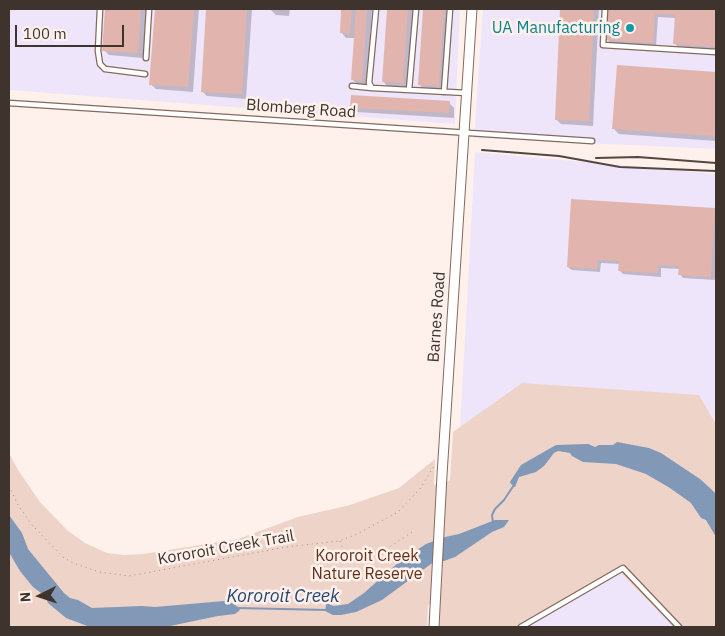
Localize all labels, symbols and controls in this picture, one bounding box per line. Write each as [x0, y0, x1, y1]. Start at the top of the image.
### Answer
scale bar [18, 15, 126, 47]
place label: UA Manufacturing [492, 18, 620, 38]
marker: UA Manufacturing [624, 22, 636, 34]
text: 100 m [23, 24, 67, 43]
street label: Blomberg Road [245, 96, 357, 122]
street label: Barnes Road [424, 271, 450, 363]
street label: Kororoit Creek Trail [156, 527, 296, 569]
park label: Kororoit Creek Nature Reserve [312, 546, 422, 584]
north arrow [15, 571, 65, 621]
water label: Kororoit Creek [227, 586, 339, 608]
text: N [16, 591, 34, 603]

